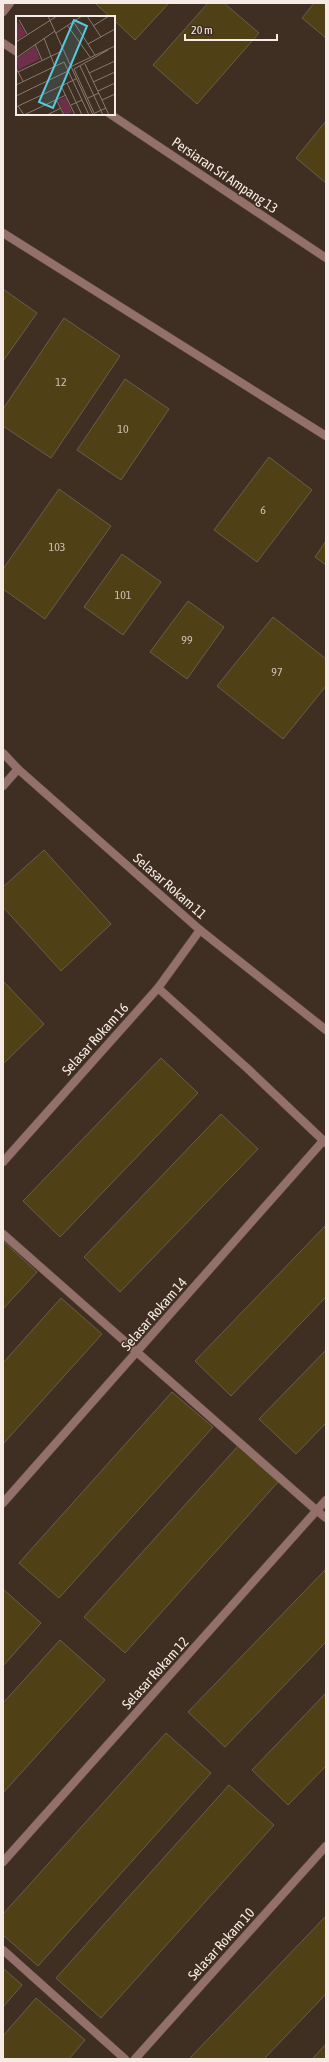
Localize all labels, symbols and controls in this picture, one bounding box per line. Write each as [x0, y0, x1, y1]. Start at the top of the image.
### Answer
inset map [16, 16, 115, 115]
scale bar [185, 16, 277, 42]
text: 20 m [191, 23, 213, 37]
street label: Persiaran Sri Ampang 13 [169, 134, 281, 216]
house number: 12 [55, 375, 67, 389]
house number: 10 [117, 422, 129, 436]
house number: 6 [260, 503, 266, 517]
house number: 103 [49, 540, 65, 554]
house number: 101 [115, 588, 132, 602]
house number: 99 [181, 633, 193, 647]
house number: 97 [271, 665, 283, 679]
street label: Selasar Rokam 11 [130, 850, 210, 922]
street label: Selasar Rokam 16 [58, 999, 132, 1078]
street label: Selasar Rokam 14 [118, 1274, 190, 1354]
street label: Selasar Rokam 12 [118, 1634, 192, 1712]
street label: Selasar Rokam 10 [184, 1904, 258, 1983]

